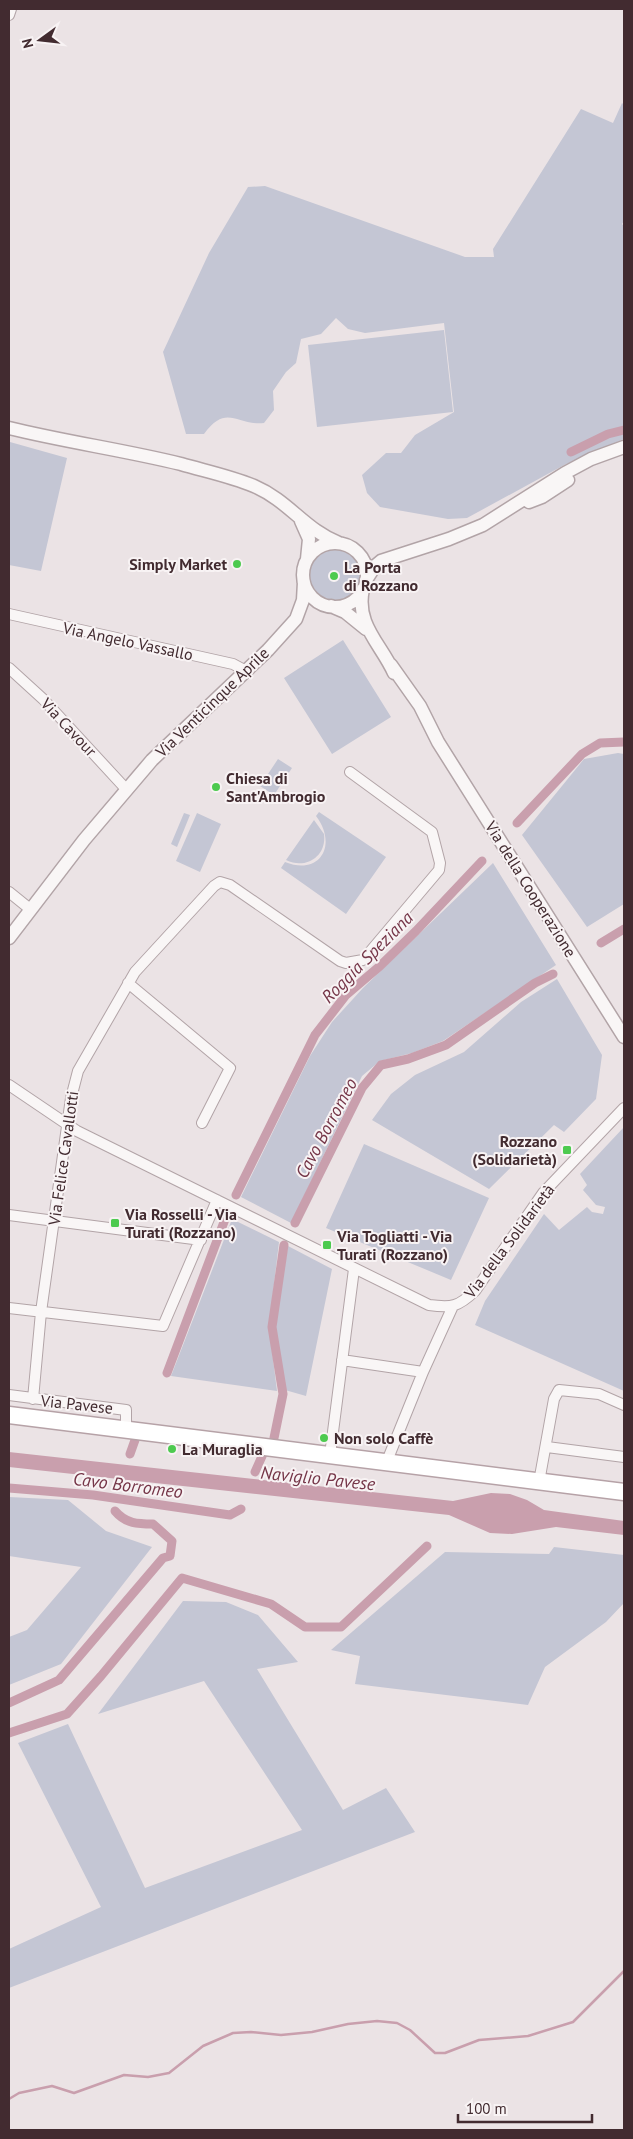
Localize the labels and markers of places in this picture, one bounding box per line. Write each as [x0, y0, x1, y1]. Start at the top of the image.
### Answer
place label: Simply Market [129, 554, 227, 574]
place label: La Porta di Rozzano [344, 557, 419, 595]
marker: Simply Market [231, 558, 243, 570]
marker: La Porta di Rozzano [328, 570, 340, 582]
place label: Chiesa di Sant'Ambrogio [226, 768, 326, 806]
marker: Chiesa di Sant'Ambrogio [210, 781, 222, 793]
place label: Rozzano (Solidarietà) [472, 1131, 557, 1169]
marker: Rozzano (Solidarietà) [561, 1144, 573, 1156]
place label: Via Rosselli - Via Turati (Rozzano) [124, 1204, 237, 1242]
marker: Via Rosselli - Via Turati (Rozzano) [109, 1217, 121, 1229]
place label: Via Togliatti - Via Turati (Rozzano) [336, 1226, 452, 1264]
marker: Via Togliatti - Via Turati (Rozzano) [321, 1239, 333, 1251]
place label: Non solo Caffè [334, 1428, 433, 1448]
marker: Non solo Caffè [318, 1432, 330, 1444]
place label: La Muraglia [182, 1439, 263, 1459]
marker: La Muraglia [166, 1443, 178, 1455]

